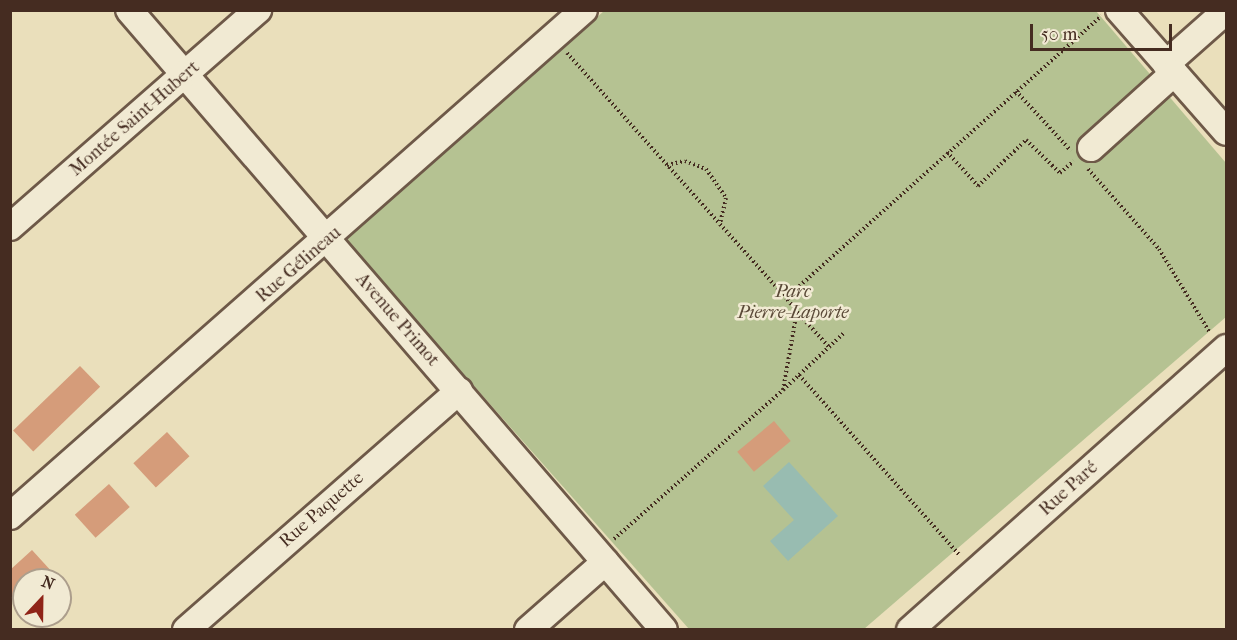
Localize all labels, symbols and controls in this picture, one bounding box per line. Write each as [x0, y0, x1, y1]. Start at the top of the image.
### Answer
scale bar [1033, 12, 1176, 50]
text: 50 m [1041, 24, 1077, 45]
street label: Montée Saint-Hubert [66, 57, 204, 181]
street label: Rue Gélineau [252, 222, 346, 308]
street label: Avenue Primot [351, 269, 443, 371]
park label: Parc Pierre-Laporte [737, 282, 849, 324]
street label: Rue Paré [1035, 457, 1103, 521]
street label: Rue Paquette [275, 467, 369, 553]
north arrow [12, 568, 72, 628]
text: N [39, 572, 57, 594]

